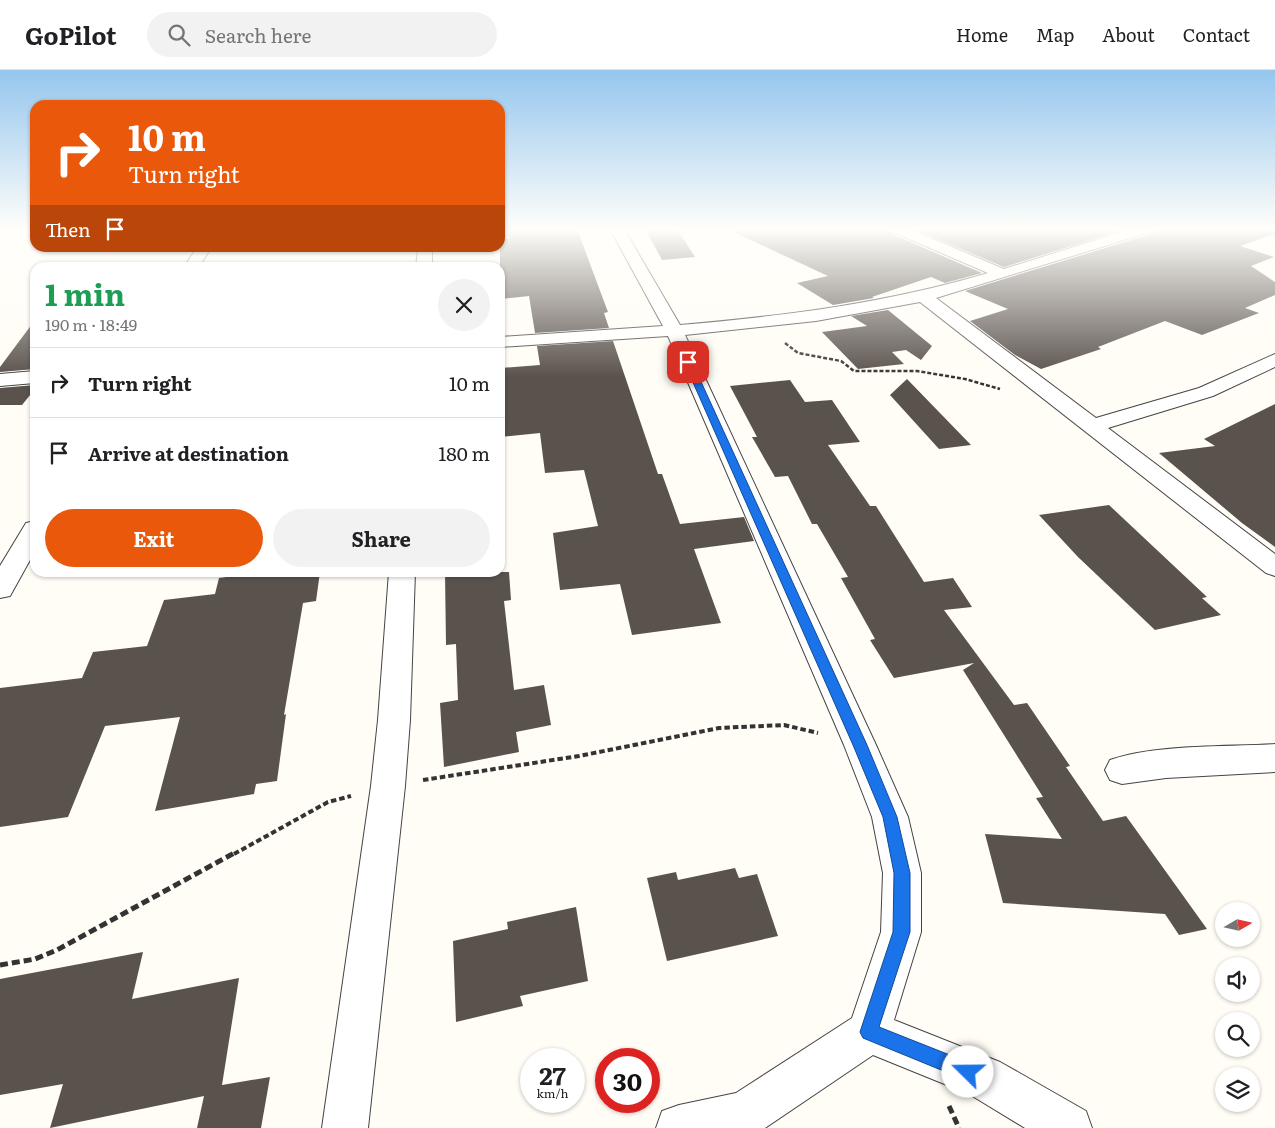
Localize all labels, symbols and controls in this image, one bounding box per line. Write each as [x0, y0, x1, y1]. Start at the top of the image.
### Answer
search box [147, 12, 497, 57]
text: GoPilot [25, 17, 117, 52]
icon: search [165, 21, 193, 49]
text: Search here [205, 21, 311, 49]
text: Home [956, 21, 1008, 48]
text: Map [1036, 21, 1074, 48]
text: About [1102, 21, 1155, 48]
text: Contact [1183, 21, 1250, 48]
text: 10 m [128, 110, 206, 162]
icon: right [45, 120, 110, 185]
text: Turn right [128, 157, 240, 190]
text: Then [45, 215, 91, 243]
icon: arrive [101, 215, 129, 243]
text: 1 min [45, 271, 125, 315]
button: close [438, 279, 490, 331]
text: 190 m · 18:49 [45, 312, 137, 336]
pin [667, 341, 709, 383]
icon: arrive [674, 348, 702, 376]
icon: right [45, 369, 73, 397]
text: Turn right [88, 369, 192, 397]
text: 10 m [449, 369, 490, 397]
icon: arrive [45, 439, 73, 467]
text: Arrive at destination [88, 439, 289, 467]
text: 180 m [439, 439, 490, 467]
button: Exit [45, 509, 263, 567]
button: Share [273, 509, 490, 567]
north arrow [1215, 902, 1260, 948]
map controls [1215, 902, 1260, 1112]
button: sound [1215, 957, 1260, 1002]
button: search [1215, 1012, 1260, 1057]
position arrow [941, 1045, 993, 1097]
speed limit sign: 30 [595, 1048, 660, 1113]
text: 27 [539, 1056, 566, 1093]
button: layers [1215, 1067, 1260, 1112]
text: km/h [537, 1084, 568, 1102]

